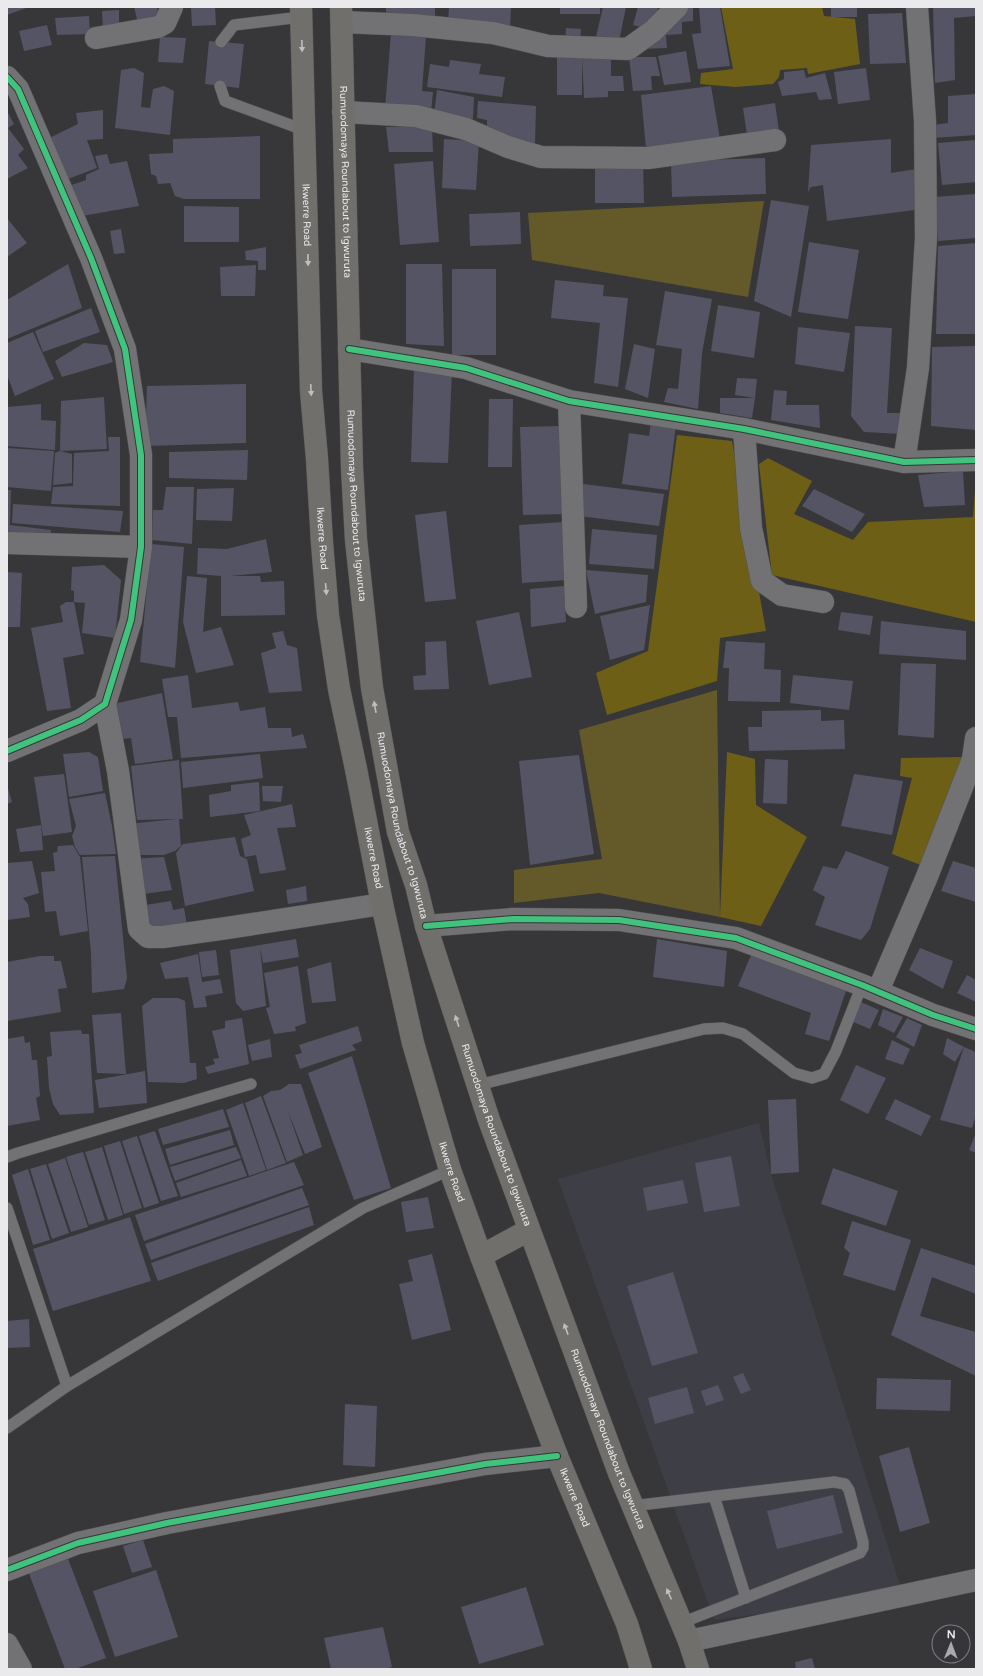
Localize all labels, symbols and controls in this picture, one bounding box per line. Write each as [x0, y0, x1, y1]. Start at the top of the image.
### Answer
one-way arrow [299, 40, 305, 53]
street label: Rumuodomaya Roundabout to Igwuruta [337, 86, 353, 278]
street label: Ikwerre Road [300, 183, 313, 246]
one-way arrow [305, 254, 311, 267]
one-way arrow [308, 384, 315, 396]
street label: Rumuodomaya Roundabout to Igwuruta [345, 410, 369, 602]
street label: Ikwerre Road [314, 507, 330, 570]
one-way arrow [323, 583, 329, 595]
one-way arrow [372, 701, 378, 713]
street label: Rumuodomaya Roundabout to Igwuruta [374, 731, 430, 920]
street label: Ikwerre Road [361, 826, 385, 890]
one-way arrow [454, 1015, 460, 1027]
street label: Rumuodomaya Roundabout to Igwuruta [459, 1042, 534, 1228]
street label: Ikwerre Road [436, 1141, 467, 1204]
one-way arrow [562, 1322, 568, 1334]
street label: Rumuodomaya Roundabout to Igwuruta [568, 1347, 648, 1531]
street label: Ikwerre Road [557, 1466, 592, 1529]
one-way arrow [665, 1587, 671, 1599]
north arrow [931, 1624, 971, 1664]
text: N [947, 1628, 956, 1641]

